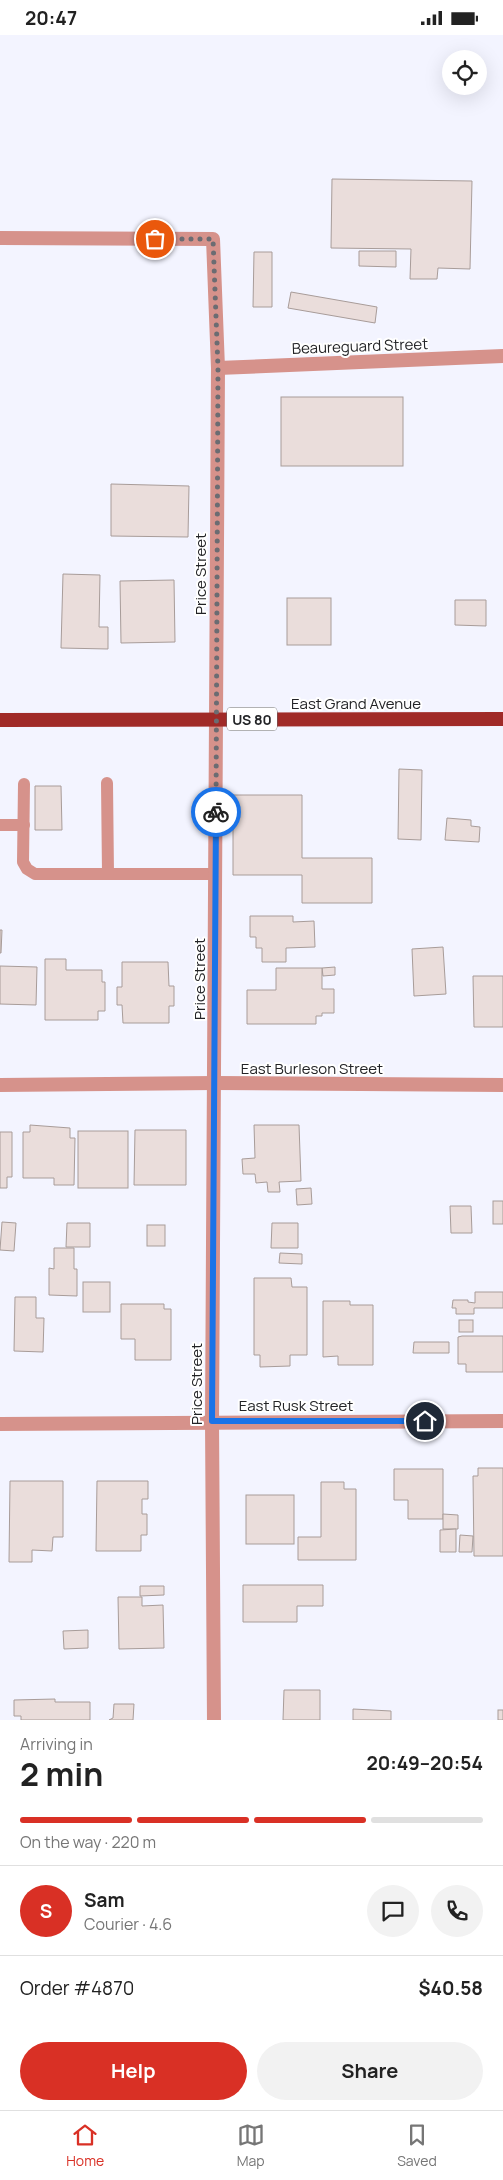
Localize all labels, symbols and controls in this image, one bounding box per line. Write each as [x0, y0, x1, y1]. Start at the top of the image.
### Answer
text: 20:47 [25, 5, 77, 31]
map controls [442, 50, 487, 95]
button: locate [442, 50, 487, 95]
pin [134, 218, 176, 260]
icon: bag [141, 225, 169, 253]
street label: Beaureguard Street [291, 333, 429, 359]
street label: Price Street [190, 533, 211, 615]
street label: East Grand Avenue [291, 693, 421, 714]
road number: US 80 [227, 707, 277, 731]
courier [191, 787, 241, 837]
icon: bike [202, 798, 230, 826]
street label: Price Street [189, 938, 210, 1020]
street label: East Burleson Street [241, 1058, 383, 1079]
street label: Price Street [186, 1343, 207, 1425]
street label: East Rusk Street [239, 1395, 353, 1416]
pin [404, 1400, 446, 1442]
icon: home [411, 1407, 439, 1435]
text: Arriving in [20, 1733, 93, 1755]
text: 20:49–20:54 [367, 1750, 483, 1776]
text: 2 min [20, 1752, 103, 1796]
text: On the way · 220 m [20, 1831, 156, 1853]
button: chat [367, 1885, 419, 1937]
button: phone [431, 1885, 483, 1937]
text: Sam [84, 1887, 125, 1913]
text: S [40, 1898, 52, 1924]
text: Courier · 4.6 [84, 1913, 172, 1935]
text: Order #4870 [20, 1975, 134, 2001]
text: $40.58 [418, 1975, 483, 2001]
button: Help [20, 2042, 247, 2100]
button: Share [257, 2042, 483, 2100]
tab: Home [66, 2121, 104, 2170]
tab: Map [237, 2121, 265, 2170]
tab: Saved [397, 2121, 437, 2170]

